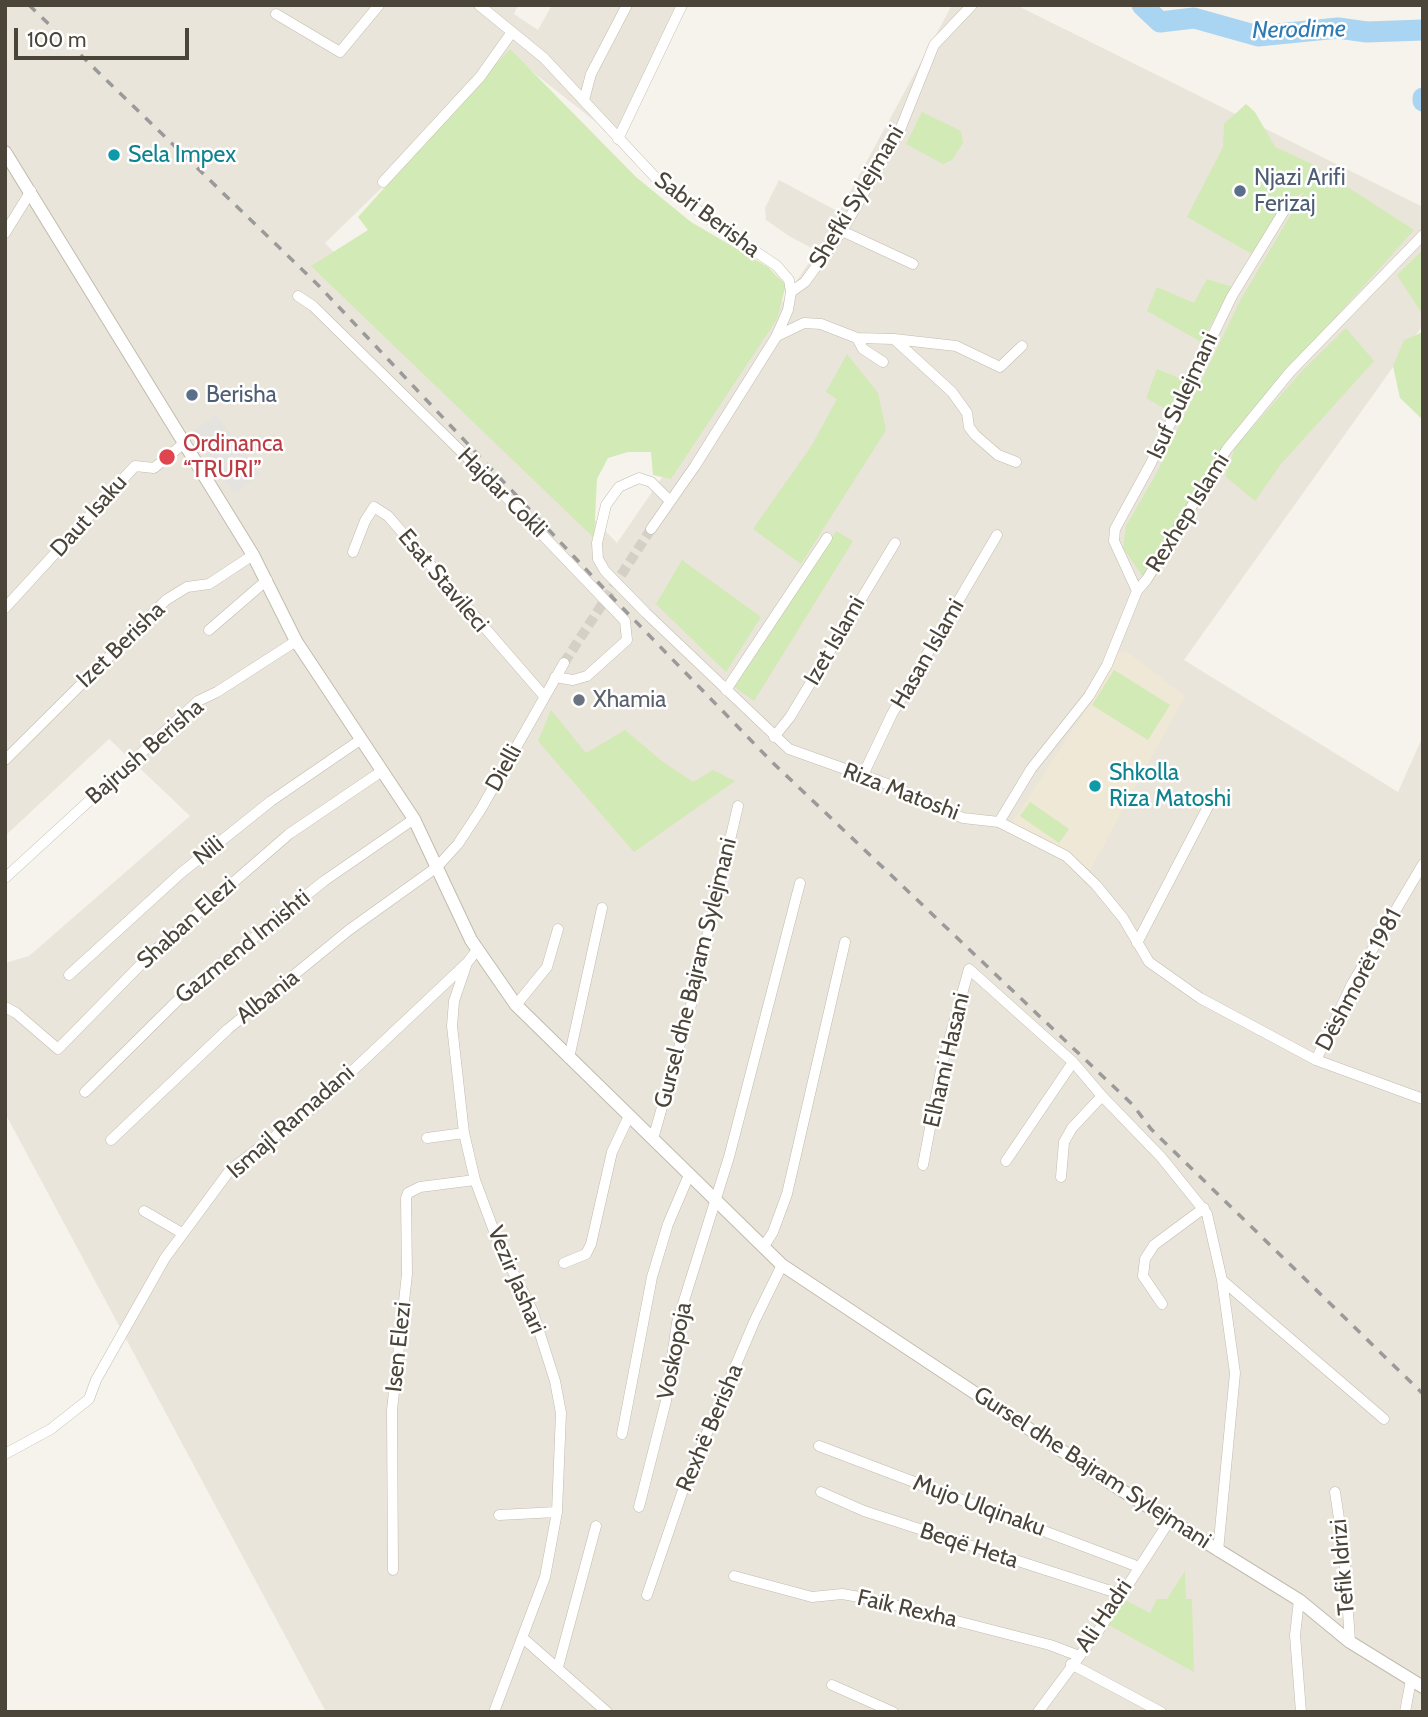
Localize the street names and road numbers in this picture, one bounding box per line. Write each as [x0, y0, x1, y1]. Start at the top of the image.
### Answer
street label: Shefki Sylejmani [804, 121, 910, 273]
street label: Sabri Berisha [649, 166, 765, 264]
street label: Isuf Sulejmani [1142, 328, 1224, 464]
street label: Hajdar Cokli [451, 442, 553, 544]
street label: Rexhep Islami [1141, 448, 1235, 578]
street label: Daut Isaku [45, 469, 133, 563]
street label: Esat Stavileci [392, 524, 494, 638]
street label: Izet Islami [799, 592, 871, 690]
street label: Hasan Islami [885, 594, 971, 714]
street label: Izet Berisha [71, 596, 171, 694]
street label: Bajrush Berisha [81, 693, 209, 811]
street label: Dielli [480, 740, 528, 796]
street label: Riza Matoshi [839, 757, 963, 827]
street label: Nili [188, 830, 230, 872]
street label: Gursel dhe Bajram Sylejmani [649, 835, 743, 1111]
street label: Shaban Elezi [132, 871, 242, 975]
street label: Gazmend Imishti [170, 884, 316, 1010]
street label: Dëshmorët 1981 [1310, 904, 1408, 1056]
street label: Albania [231, 964, 305, 1030]
street label: Elhami Hasani [918, 990, 976, 1130]
street label: Ismajl Ramadani [222, 1059, 360, 1185]
street label: Vezir Jashari [481, 1222, 551, 1338]
street label: Voskopoja [652, 1300, 698, 1402]
street label: Isen Elezi [381, 1301, 417, 1393]
street label: Rexhë Berisha [671, 1360, 749, 1496]
street label: Gursel dhe Bajram Sylejmani [968, 1381, 1216, 1555]
street label: Mujo Ulqinaku [909, 1469, 1049, 1543]
street label: Beqë Heta [916, 1517, 1022, 1575]
street label: Tefik Idrizi [1325, 1518, 1361, 1616]
street label: Ali Hadri [1070, 1575, 1138, 1657]
street label: Faik Rexha [854, 1584, 960, 1634]

